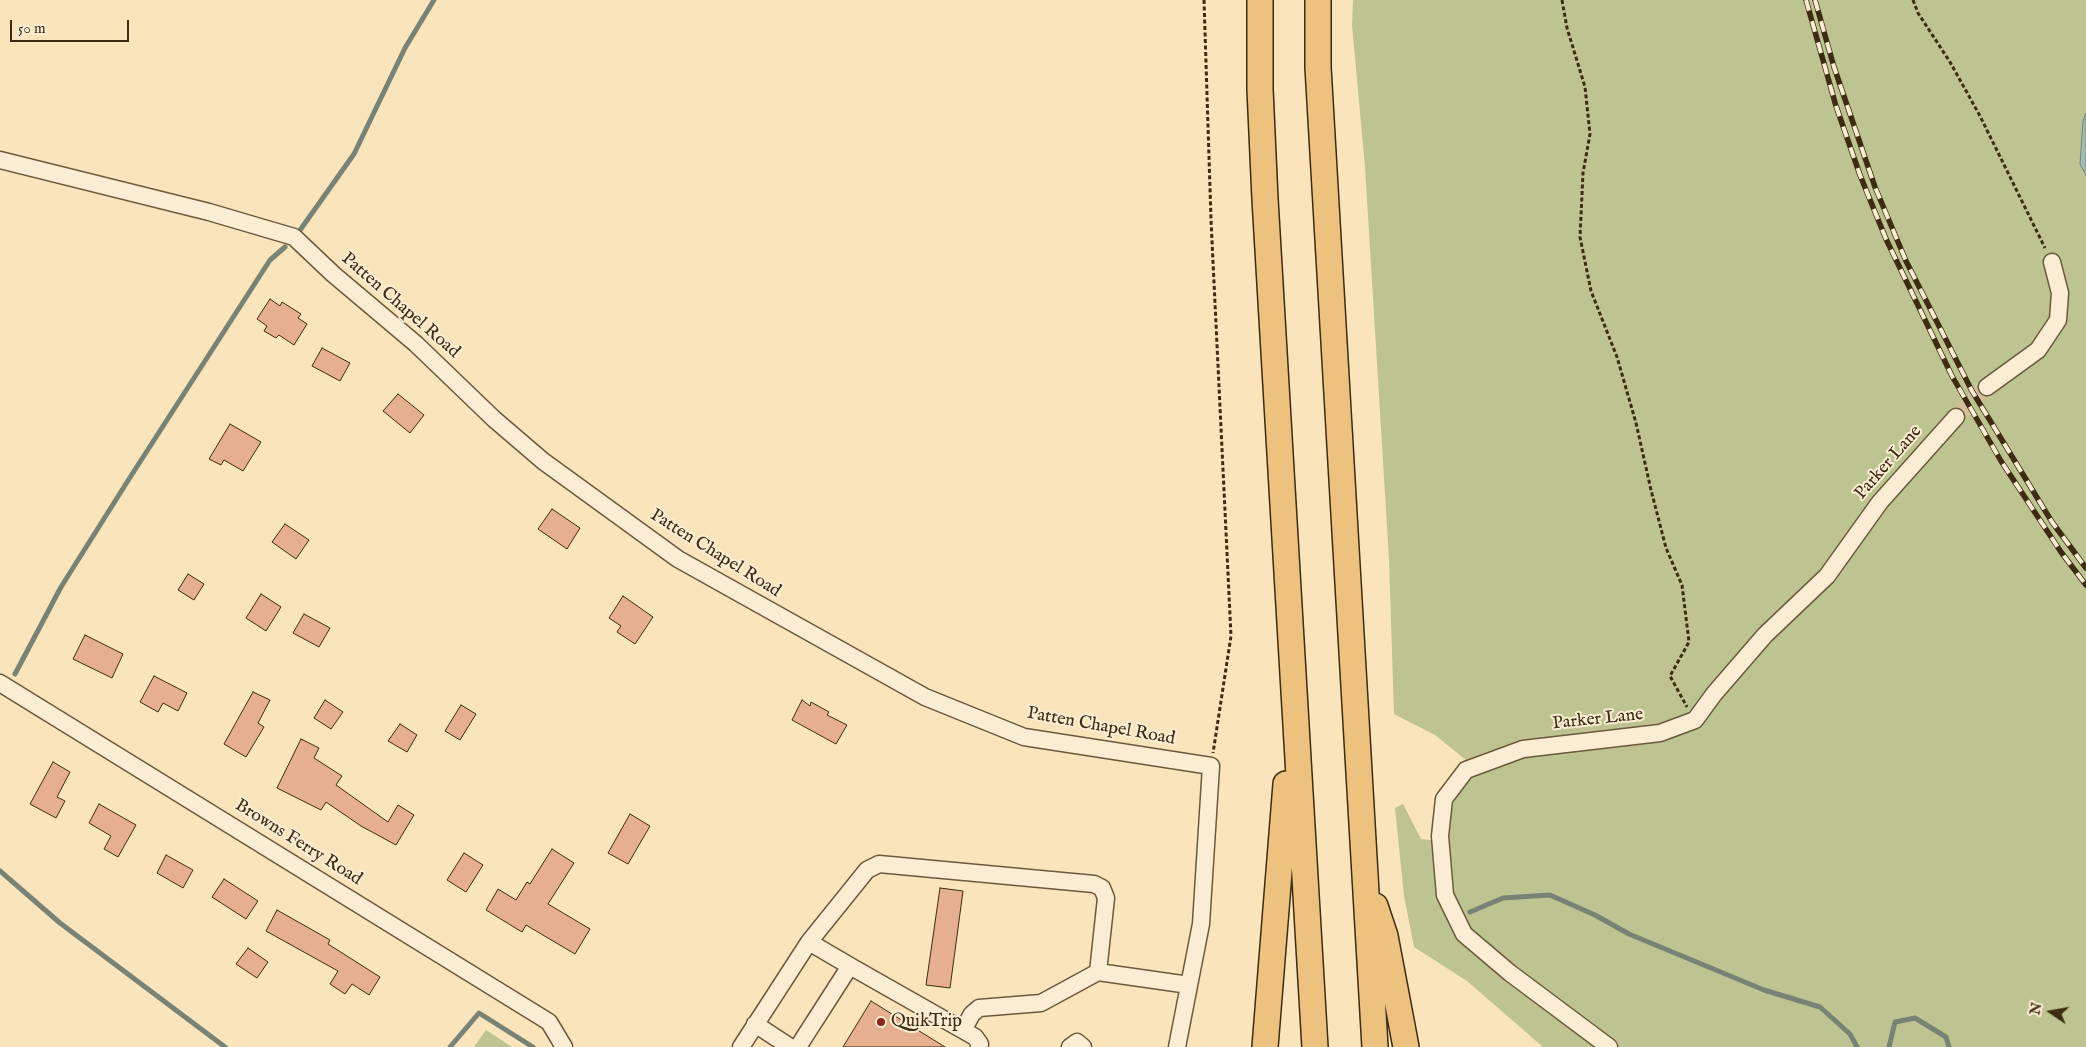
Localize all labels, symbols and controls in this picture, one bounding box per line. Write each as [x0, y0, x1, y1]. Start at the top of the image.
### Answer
scale bar [12, 10, 131, 42]
text: 50 m [18, 19, 46, 38]
street label: Patten Chapel Road [336, 249, 464, 363]
street label: Parker Lane [1851, 421, 1927, 505]
street label: Patten Chapel Road [646, 505, 784, 603]
street label: Patten Chapel Road [1025, 703, 1177, 751]
street label: Parker Lane [1551, 704, 1645, 736]
street label: Browns Ferry Road [230, 795, 366, 891]
north arrow [2026, 987, 2076, 1037]
text: N [2026, 1001, 2046, 1017]
place label: QuikTrip [891, 1011, 962, 1033]
marker: QuikTrip [875, 1016, 887, 1028]

